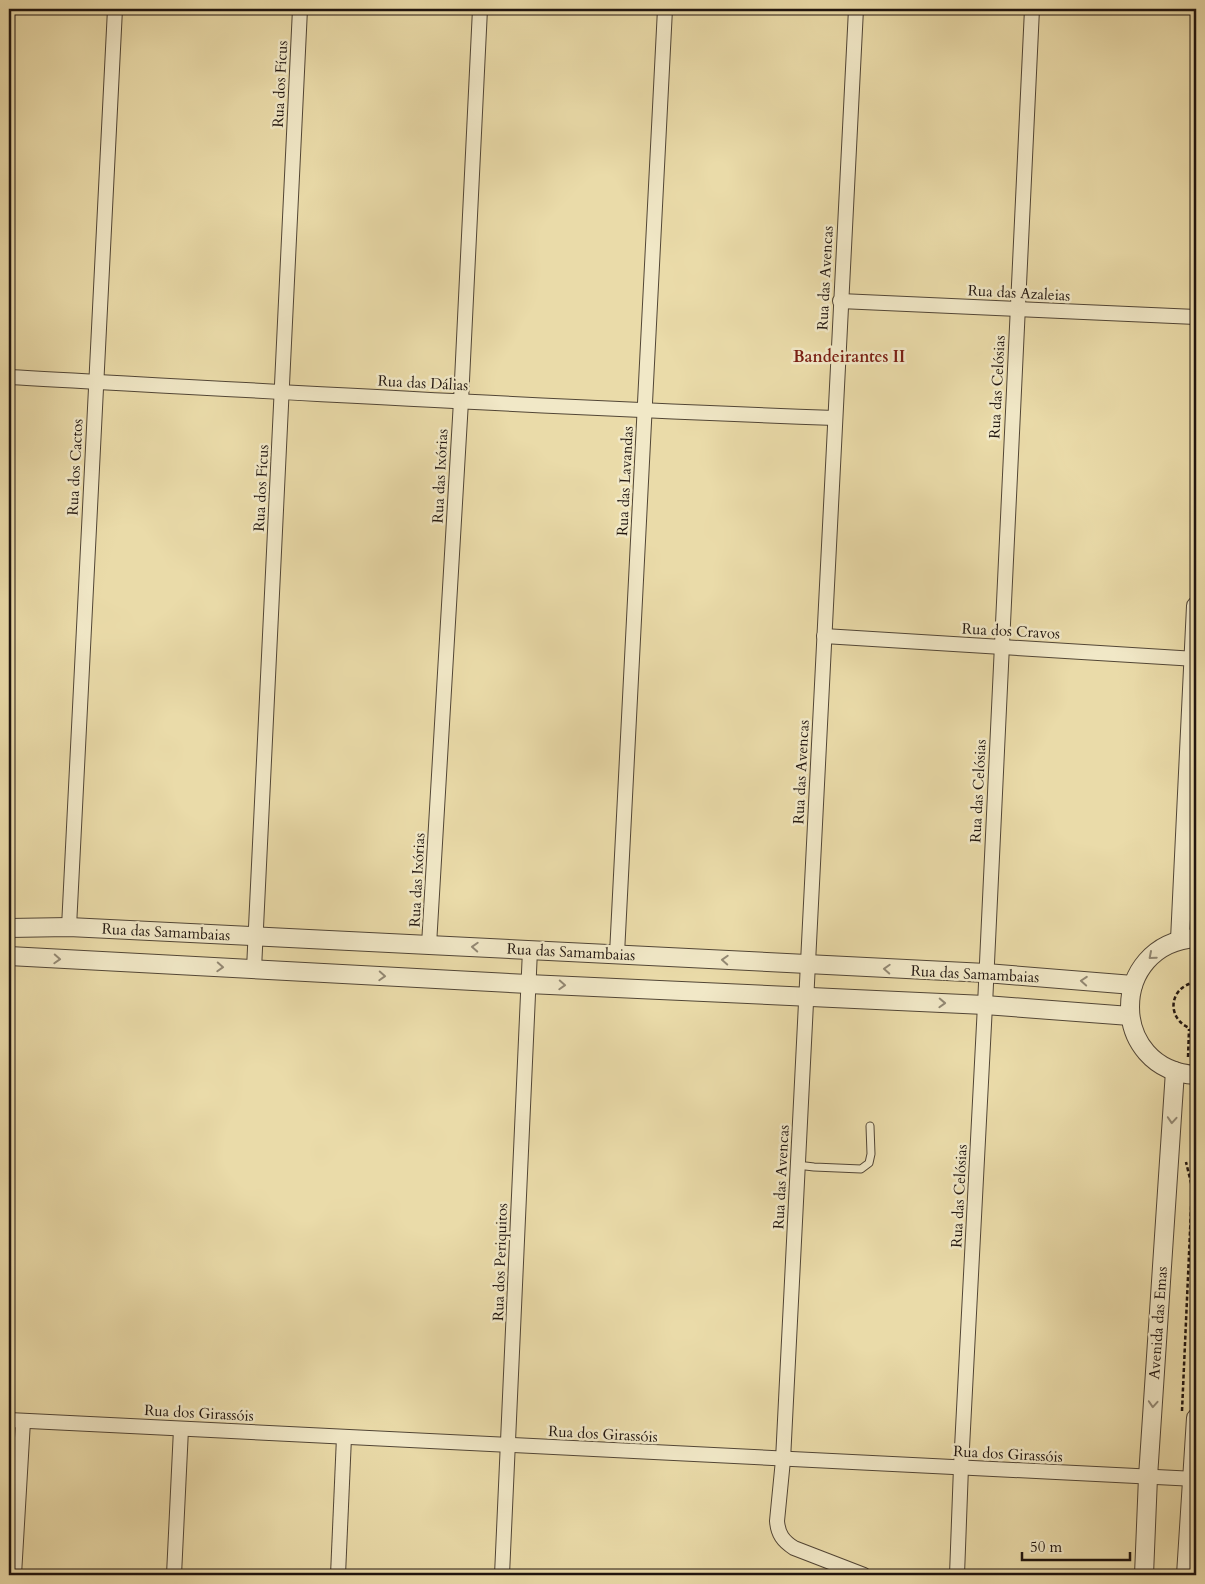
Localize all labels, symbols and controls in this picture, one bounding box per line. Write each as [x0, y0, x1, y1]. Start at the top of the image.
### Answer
street label: Rua dos Fícus [268, 40, 292, 128]
street label: Rua das Avencas [812, 225, 838, 331]
street label: Rua das Azaleias [967, 280, 1071, 306]
street label: Rua das Celósias [984, 335, 1010, 439]
district label: Bandeirantes II [793, 346, 905, 368]
street label: Rua das Dálias [377, 371, 469, 395]
street label: Rua dos Cactos [62, 418, 88, 516]
street label: Rua das Lavandas [612, 425, 638, 537]
street label: Rua das Ixórias [428, 428, 452, 524]
street label: Rua dos Fícus [249, 444, 273, 532]
street label: Rua dos Cravos [961, 618, 1061, 644]
street label: Rua das Avencas [788, 719, 814, 825]
street label: Rua das Celósias [965, 739, 991, 843]
street label: Rua das Ixórias [405, 832, 429, 928]
street label: Rua das Samambaias [101, 919, 231, 945]
street label: Rua das Samambaias [506, 939, 636, 965]
one-way arrow [471, 942, 479, 953]
one-way arrow [1149, 950, 1158, 959]
one-way arrow [54, 953, 62, 964]
one-way arrow [720, 955, 728, 966]
street label: Rua das Samambaias [910, 961, 1040, 987]
one-way arrow [216, 962, 224, 973]
one-way arrow [883, 963, 891, 974]
one-way arrow [378, 970, 386, 981]
one-way arrow [1080, 975, 1088, 986]
one-way arrow [558, 980, 566, 991]
one-way arrow [938, 997, 946, 1008]
one-way arrow [1166, 1116, 1177, 1124]
street label: Rua das Avencas [768, 1124, 794, 1230]
street label: Rua das Celósias [946, 1144, 972, 1248]
street label: Rua dos Periquitos [488, 1203, 512, 1321]
street label: Avenida das Emas [1144, 1266, 1172, 1380]
street label: Rua dos Girassóis [144, 1400, 254, 1426]
one-way arrow [1148, 1401, 1159, 1409]
street label: Rua dos Girassóis [548, 1421, 658, 1447]
street label: Rua dos Girassóis [953, 1441, 1063, 1467]
scale bar [1022, 1529, 1130, 1561]
text: 50 m [1030, 1537, 1062, 1557]

